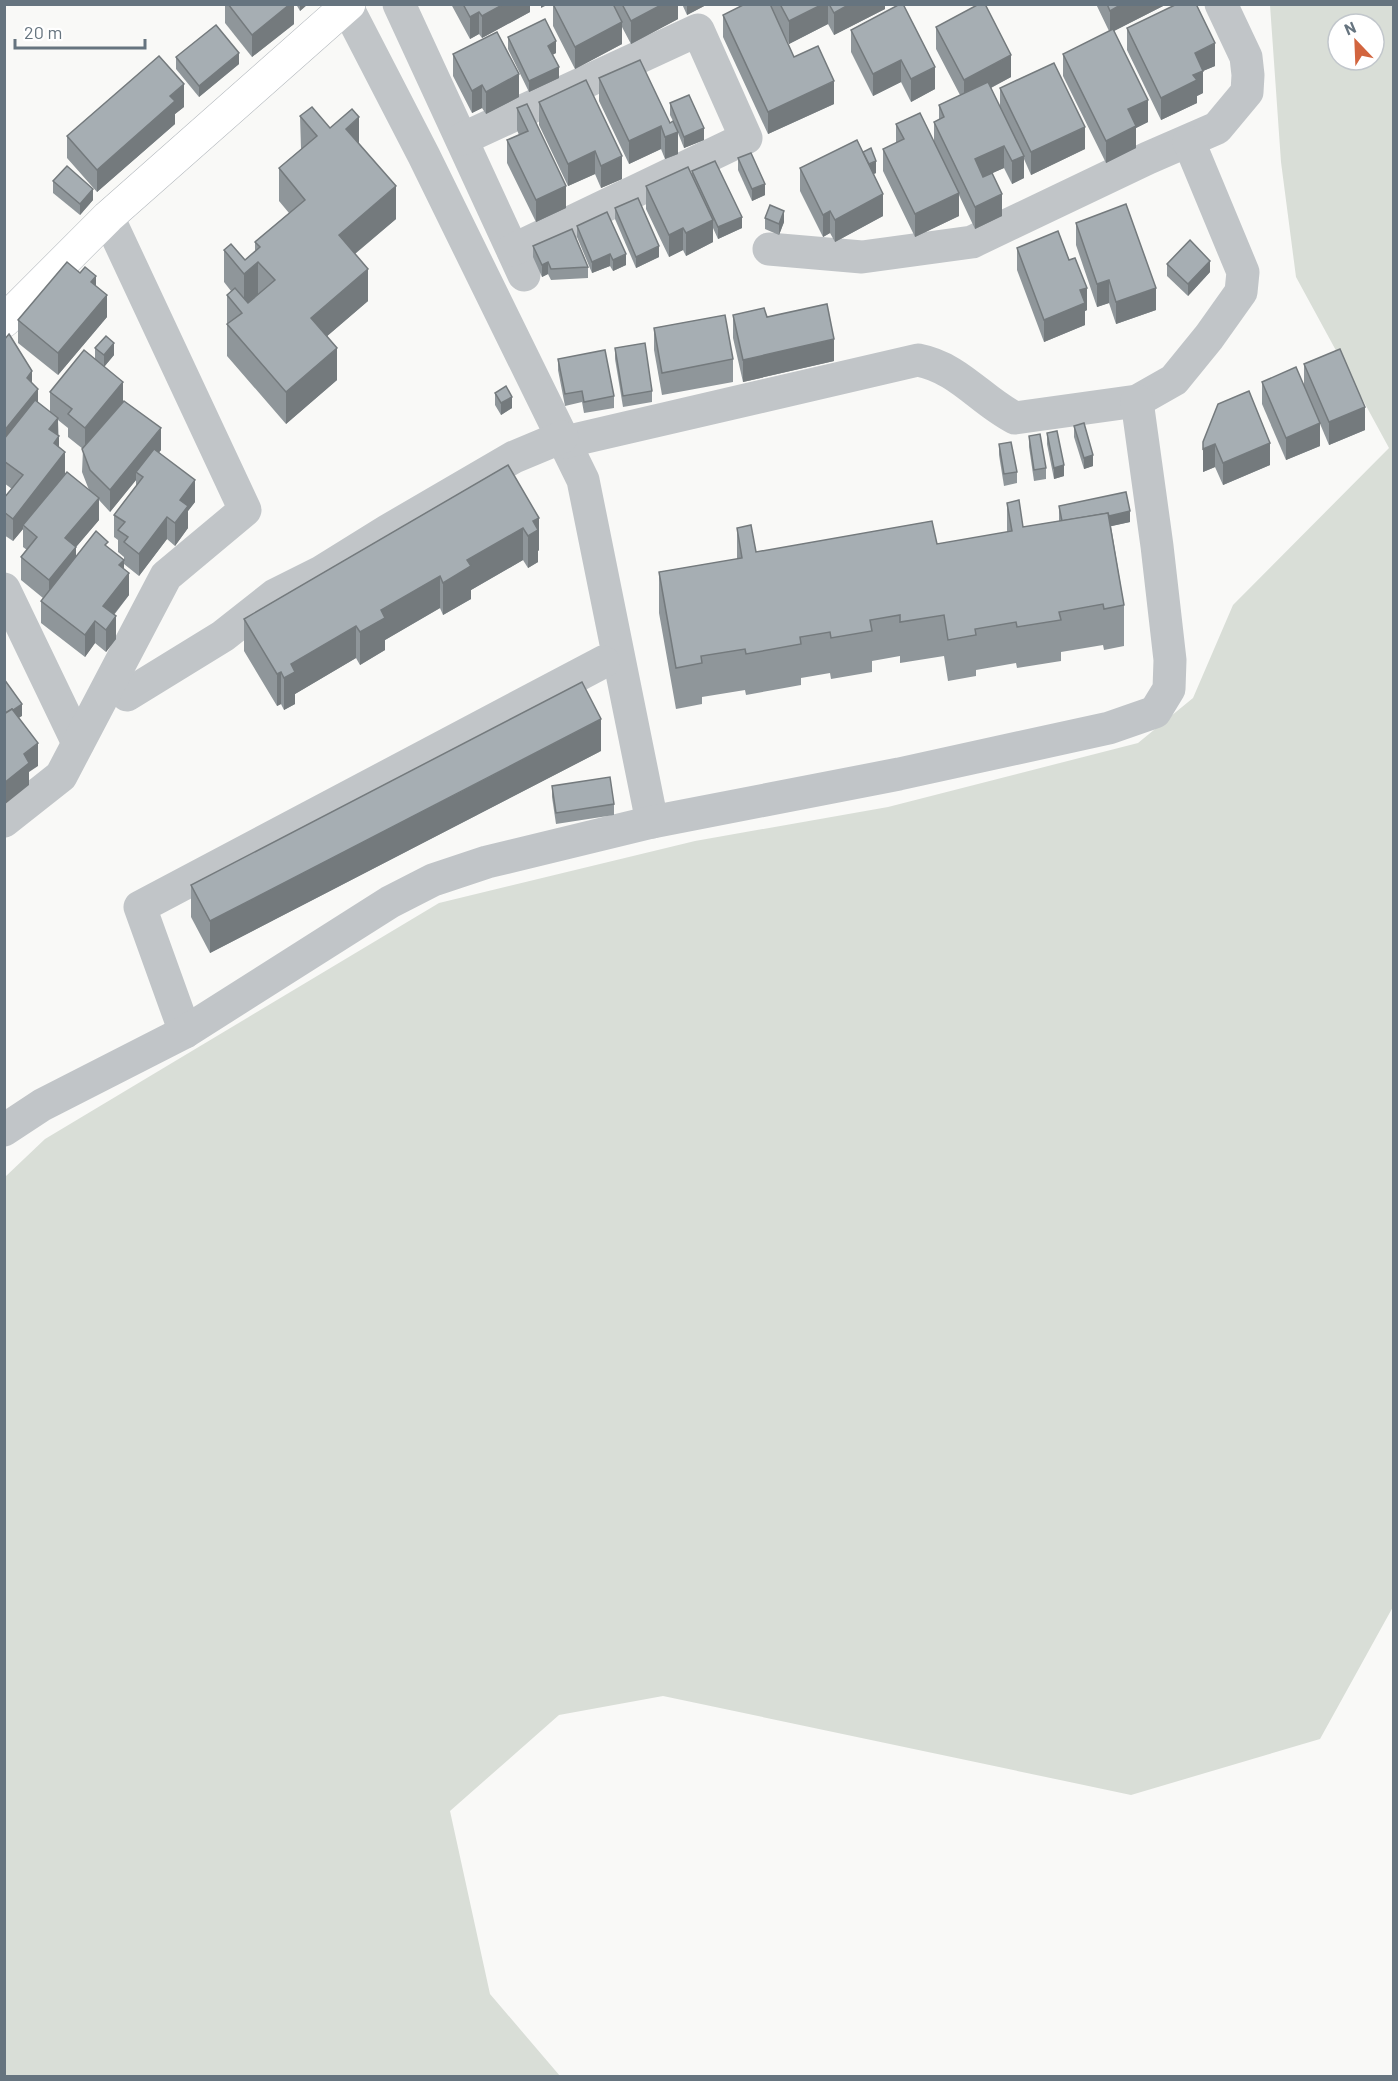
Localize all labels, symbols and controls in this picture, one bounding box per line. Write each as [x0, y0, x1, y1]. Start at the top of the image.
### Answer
scale bar [15, 12, 146, 50]
north arrow [1326, 12, 1386, 72]
text: N [1341, 17, 1359, 39]
text: 20 m [24, 21, 62, 43]

